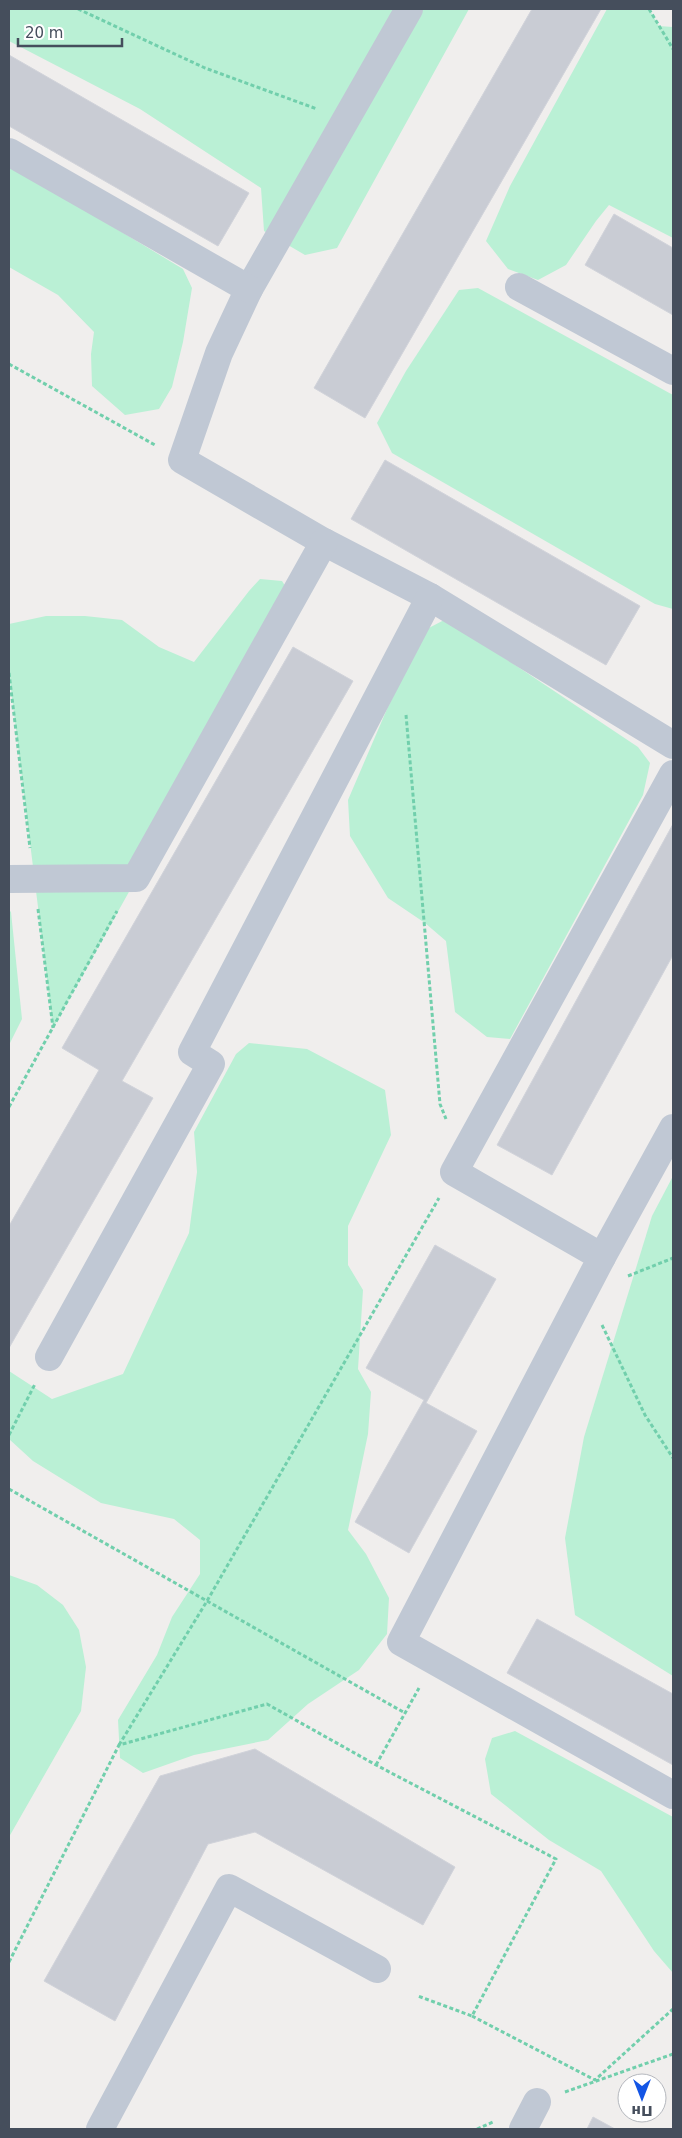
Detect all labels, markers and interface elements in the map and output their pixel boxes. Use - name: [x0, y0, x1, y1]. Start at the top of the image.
- scale bar: [18, 15, 121, 47]
- text: 20 m: [25, 24, 63, 42]
- north arrow: [617, 2073, 667, 2123]
- text: Пн: [631, 2103, 653, 2119]

